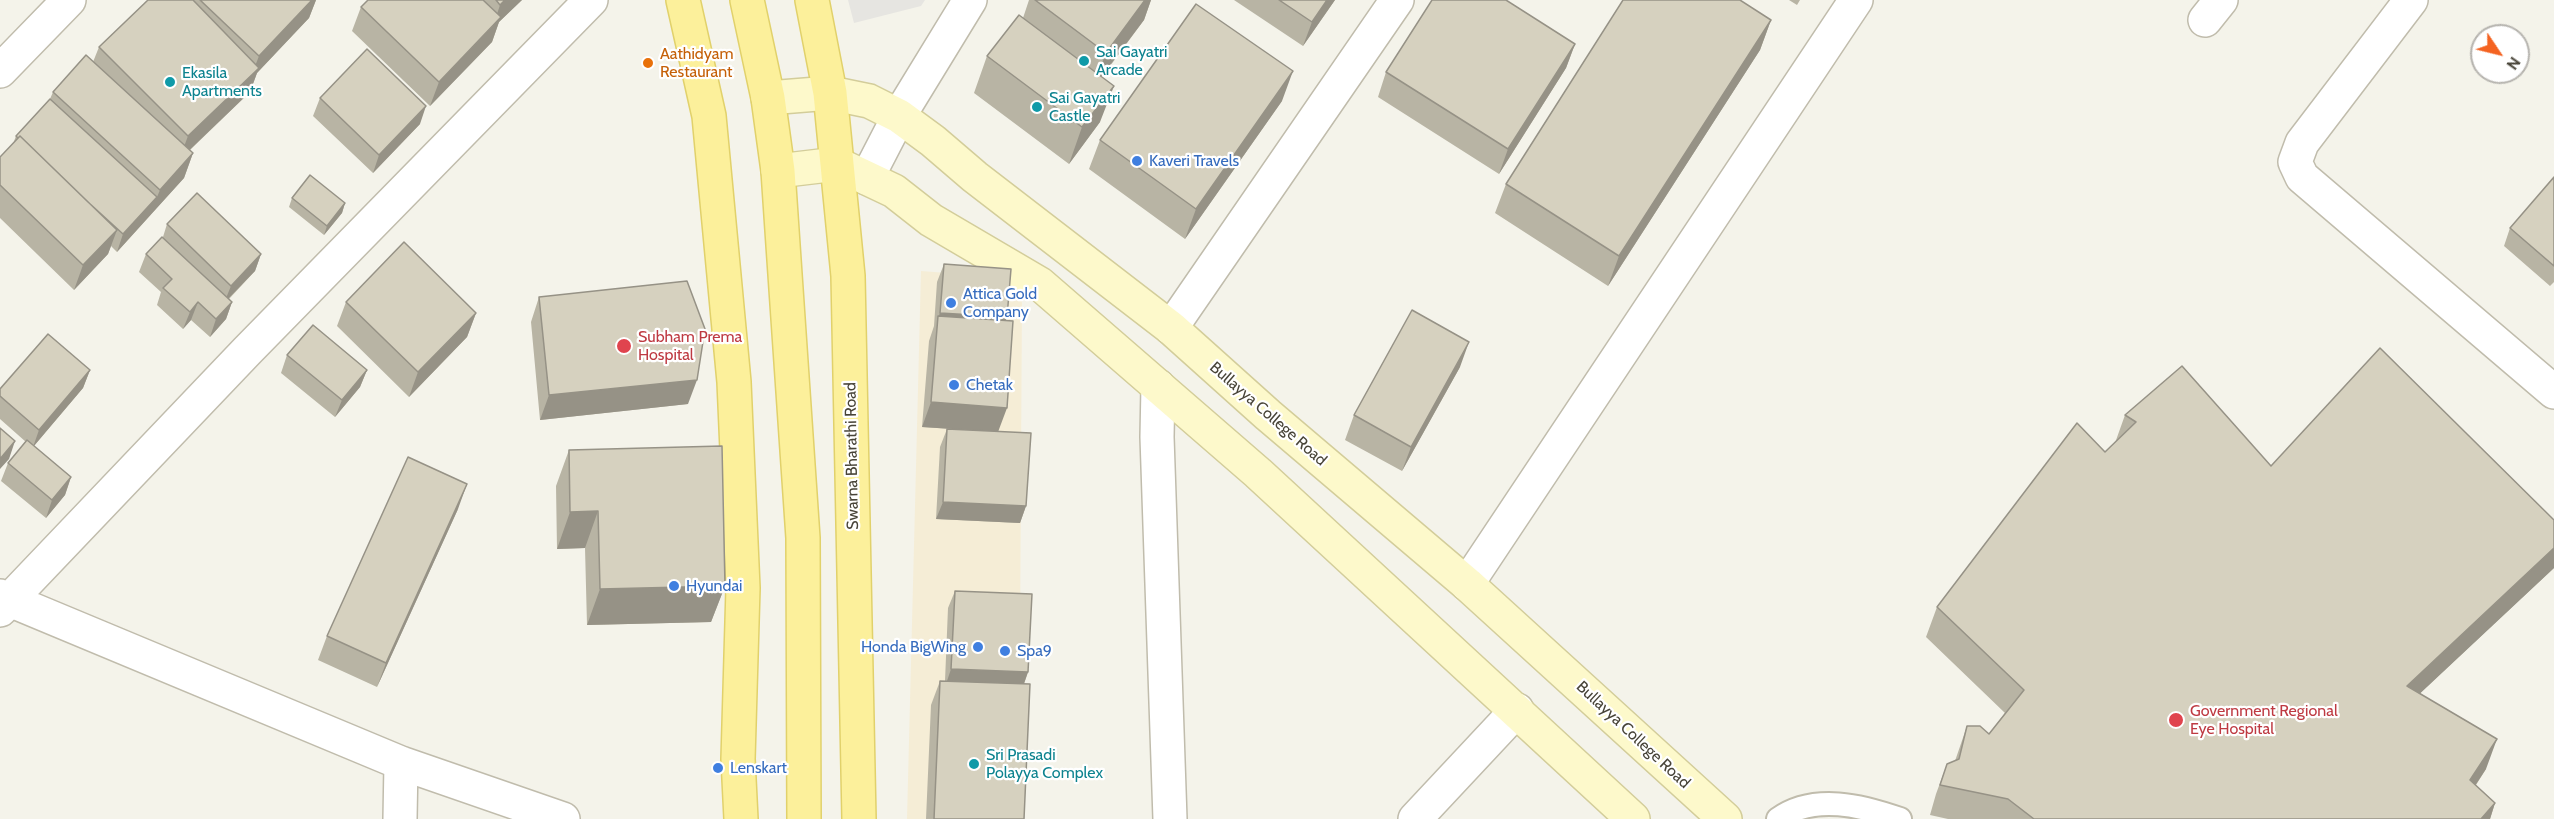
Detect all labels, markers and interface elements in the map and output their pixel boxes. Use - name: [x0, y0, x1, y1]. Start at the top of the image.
- north arrow: [2470, 24, 2530, 84]
- place label: Sai Gayatri Arcade: [1096, 42, 1167, 80]
- place label: Aathidyam Restaurant: [660, 44, 733, 82]
- text: N: [2502, 53, 2525, 74]
- marker: Sai Gayatri Arcade: [1077, 54, 1091, 68]
- marker: Aathidyam Restaurant: [641, 56, 655, 70]
- place label: Ekasila Apartments: [182, 63, 262, 101]
- marker: Ekasila Apartments: [163, 75, 177, 89]
- place label: Sai Gayatri Castle: [1049, 88, 1120, 126]
- marker: Sai Gayatri Castle: [1030, 100, 1044, 114]
- place label: Kaveri Travels: [1149, 151, 1239, 171]
- marker: Kaveri Travels: [1130, 154, 1144, 168]
- place label: Attica Gold Company: [963, 284, 1037, 322]
- marker: Attica Gold Company: [944, 296, 958, 310]
- place label: Subham Prema Hospital: [638, 327, 742, 365]
- marker: Subham Prema Hospital: [615, 337, 633, 355]
- street label: Bullayya College Road: [1206, 358, 1330, 470]
- place label: Chetak: [966, 375, 1013, 395]
- marker: Chetak: [947, 378, 961, 392]
- street label: Swarna Bharathi Road: [841, 382, 863, 530]
- place label: Hyundai: [686, 576, 743, 596]
- marker: Hyundai: [667, 579, 681, 593]
- place label: Honda BigWing: [861, 637, 966, 657]
- marker: Honda BigWing: [971, 640, 985, 654]
- place label: Spa9: [1017, 641, 1052, 661]
- marker: Spa9: [998, 644, 1012, 658]
- street label: Bullayya College Road: [1572, 677, 1694, 793]
- place label: Government Regional Eye Hospital: [2190, 701, 2338, 739]
- marker: Government Regional Eye Hospital: [2167, 711, 2185, 729]
- place label: Sri Prasadi Polayya Complex: [986, 745, 1103, 783]
- marker: Sri Prasadi Polayya Complex: [967, 757, 981, 771]
- place label: Lenskart: [730, 758, 787, 778]
- marker: Lenskart: [711, 761, 725, 775]

